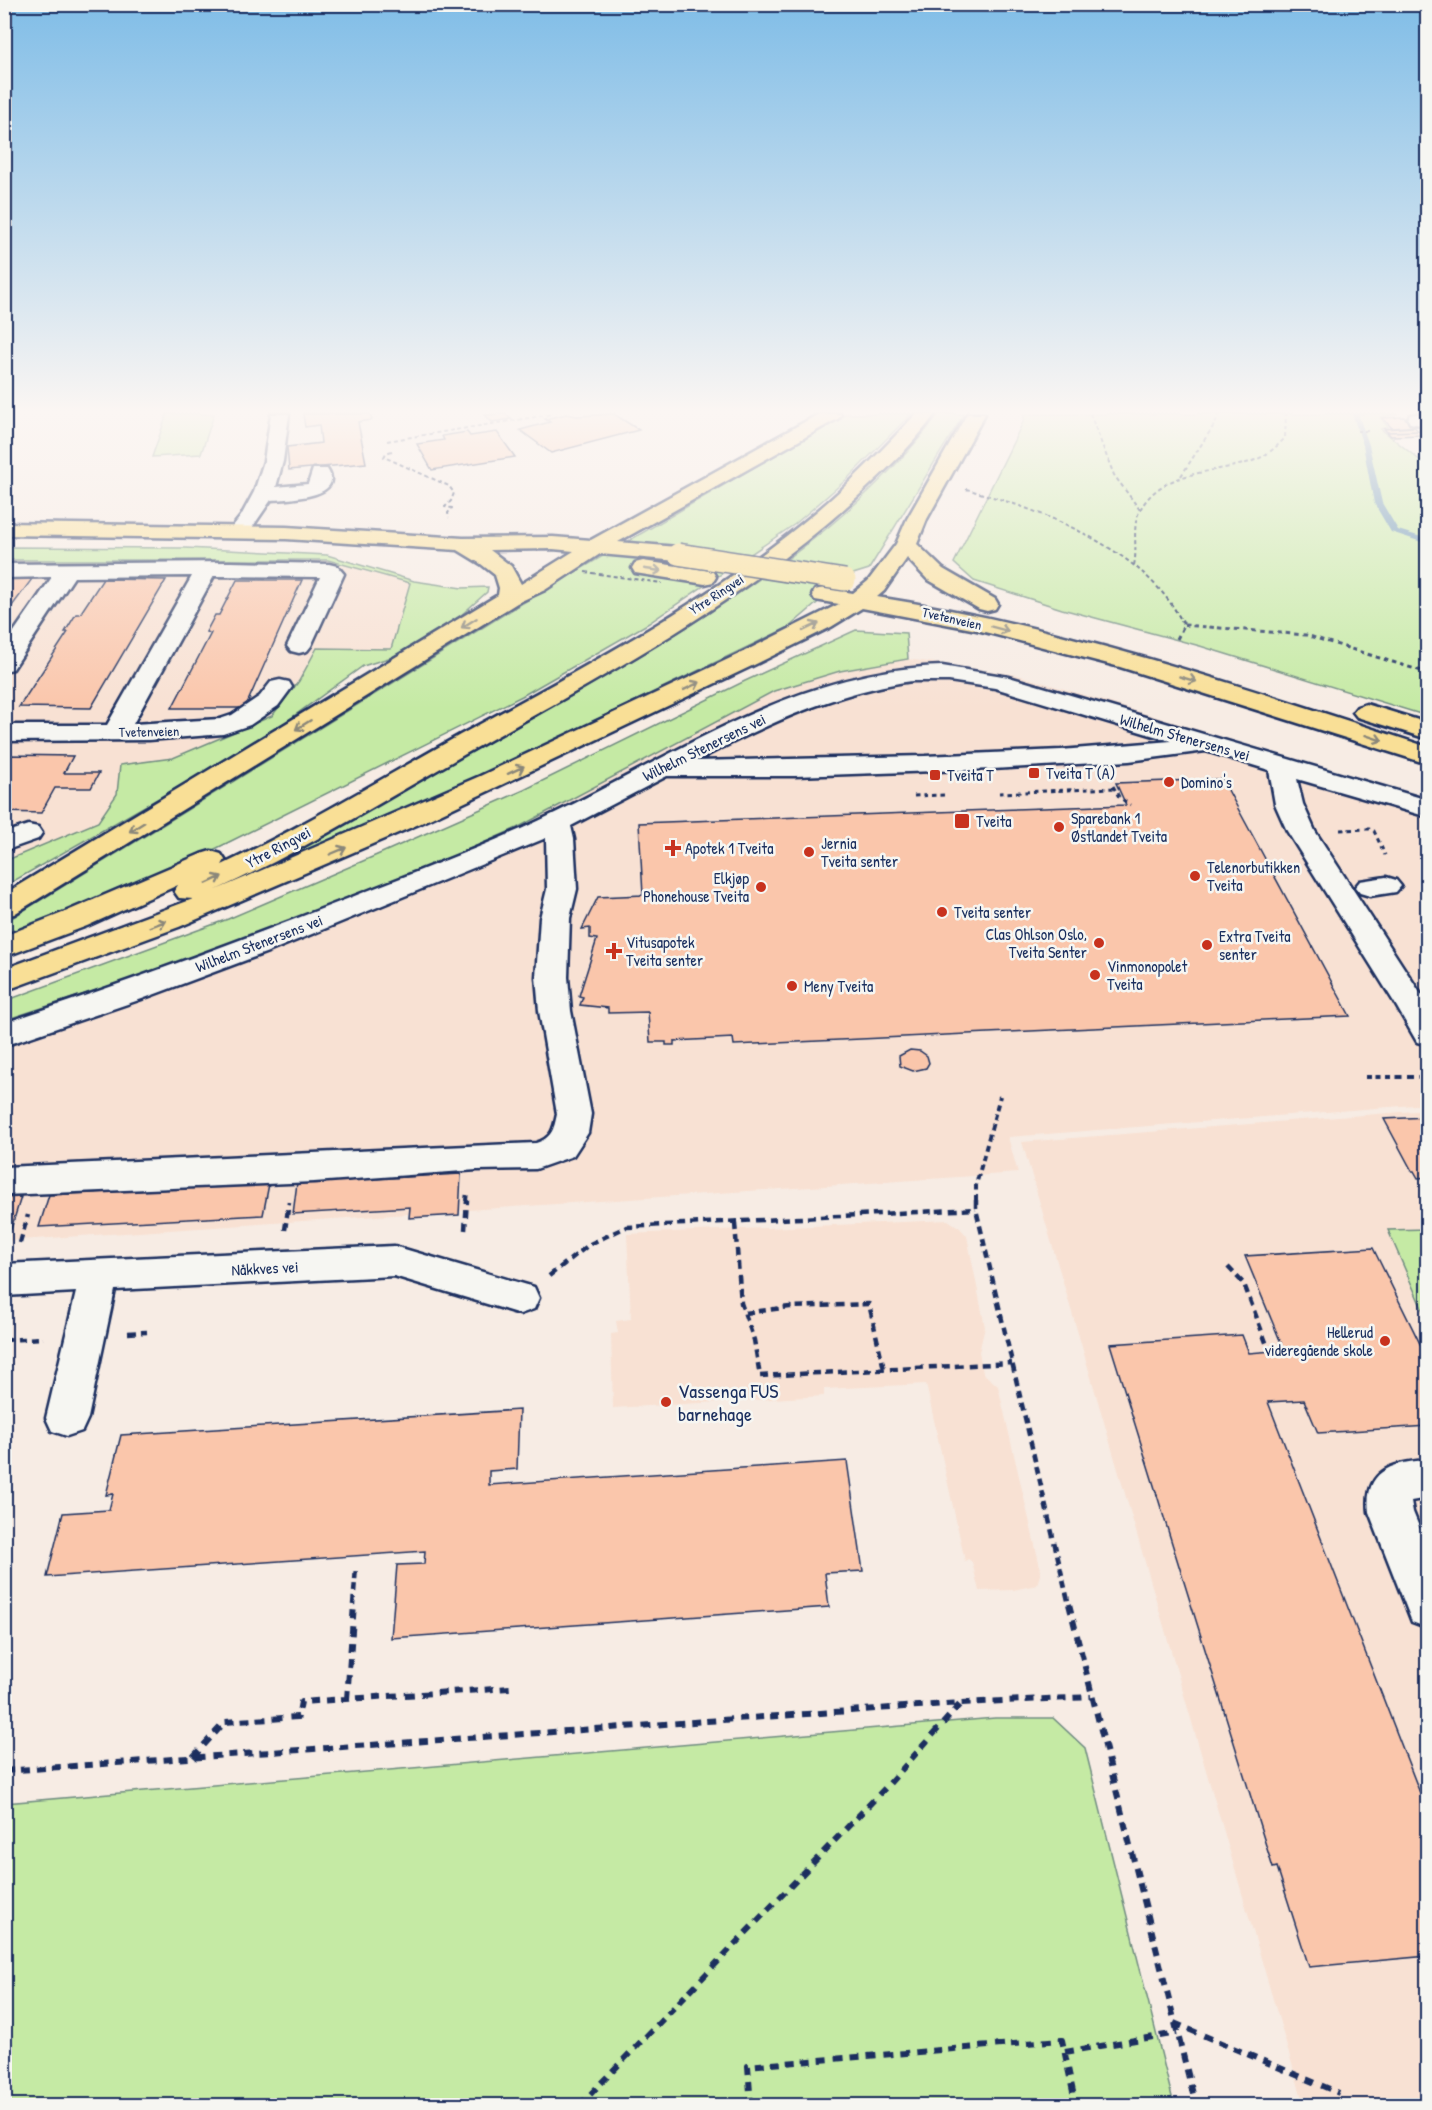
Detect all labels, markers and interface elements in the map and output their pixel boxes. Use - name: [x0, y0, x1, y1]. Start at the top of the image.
- one-way arrow: [642, 564, 662, 575]
- street label: Ytre Ringvei: [685, 569, 748, 620]
- street label: Tvetenveien: [920, 602, 984, 634]
- one-way arrow: [461, 617, 478, 629]
- one-way arrow: [802, 621, 820, 633]
- one-way arrow: [990, 623, 1009, 635]
- one-way arrow: [1178, 674, 1197, 685]
- one-way arrow: [682, 679, 700, 691]
- street label: Wilhelm Stenersens vei: [639, 708, 769, 786]
- street label: Wilhelm Stenersens vei: [1117, 708, 1253, 766]
- one-way arrow: [295, 719, 312, 731]
- street label: Tvetenveien: [119, 721, 179, 741]
- one-way arrow: [1364, 733, 1383, 744]
- place label: Tveita T (A): [1046, 762, 1115, 784]
- one-way arrow: [506, 764, 524, 776]
- place label: Tveita T: [947, 764, 994, 786]
- marker: Tveita T (A): [1027, 766, 1041, 780]
- marker: Tveita T: [928, 768, 942, 782]
- place label: Domino's: [1181, 771, 1232, 793]
- marker: Domino's: [1162, 775, 1176, 789]
- place label: Sparebank 1 Østlandet Tveita: [1071, 807, 1167, 847]
- place label: Tveita: [976, 810, 1012, 832]
- marker: Tveita: [953, 812, 971, 830]
- marker: Sparebank 1 Østlandet Tveita: [1052, 820, 1066, 834]
- one-way arrow: [129, 821, 146, 833]
- street label: Ytre Ringvei: [242, 821, 314, 873]
- place label: Jernia Tveita senter: [821, 832, 898, 872]
- place label: Apotek 1 Tveita: [685, 837, 773, 859]
- marker: Apotek 1 Tveita: [666, 841, 680, 855]
- one-way arrow: [329, 845, 347, 856]
- marker: Jernia Tveita senter: [802, 845, 816, 859]
- place label: Telenorbutikken Tveita: [1207, 856, 1300, 896]
- place label: Elkjøp Phonehouse Tveita: [643, 867, 749, 907]
- marker: Telenorbutikken Tveita: [1188, 869, 1202, 883]
- one-way arrow: [204, 873, 222, 885]
- marker: Elkjøp Phonehouse Tveita: [754, 880, 768, 894]
- place label: Tveita senter: [954, 901, 1031, 923]
- marker: Tveita senter: [935, 905, 949, 919]
- street label: Wilhelm Stenersens vei: [192, 909, 326, 977]
- one-way arrow: [148, 918, 166, 929]
- place label: Clas Ohlson Oslo, Tveita Senter: [985, 923, 1087, 963]
- place label: Extra Tveita senter: [1219, 925, 1290, 965]
- place label: Vitusapotek Tveita senter: [626, 931, 703, 971]
- marker: Clas Ohlson Oslo, Tveita Senter: [1092, 936, 1106, 950]
- marker: Extra Tveita senter: [1200, 938, 1214, 952]
- marker: Vitusapotek Tveita senter: [607, 944, 621, 958]
- place label: Vinmonopolet Tveita: [1107, 955, 1188, 995]
- marker: Vinmonopolet Tveita: [1088, 968, 1102, 982]
- place label: Meny Tveita: [804, 975, 873, 997]
- marker: Meny Tveita: [785, 979, 799, 993]
- street label: Nåkkves vei: [231, 1255, 299, 1281]
- place label: Hellerud videregående skole: [1265, 1321, 1374, 1361]
- marker: Hellerud videregående skole: [1378, 1334, 1392, 1348]
- place label: Vassenga FUS barnehage: [678, 1377, 779, 1427]
- marker: Vassenga FUS barnehage: [659, 1395, 673, 1409]

